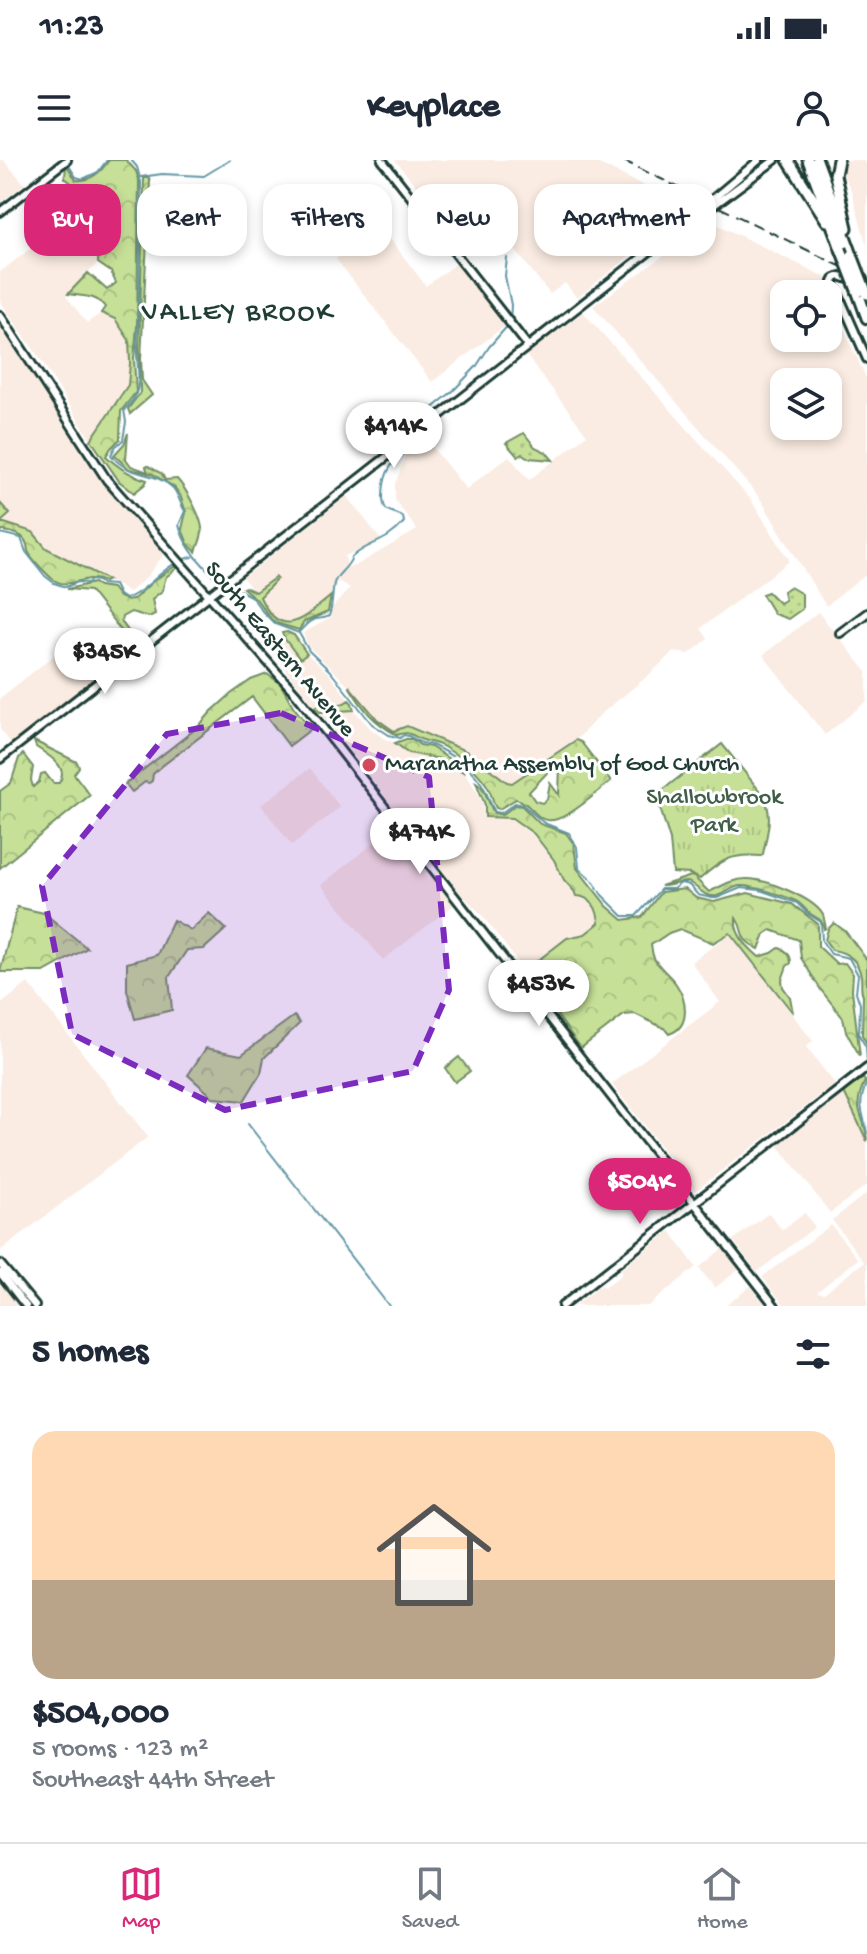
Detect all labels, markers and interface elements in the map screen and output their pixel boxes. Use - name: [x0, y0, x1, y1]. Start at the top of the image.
- text: 11:23: [40, 11, 104, 46]
- icon: menu: [32, 86, 76, 130]
- icon: person: [791, 86, 835, 130]
- text: Keyplace: [367, 87, 500, 130]
- chip: Buy: [24, 184, 121, 256]
- chip: Rent: [137, 184, 247, 256]
- chip: Filters: [263, 184, 392, 256]
- chip: New: [408, 184, 518, 256]
- chip: Apartment: [534, 184, 716, 256]
- map controls: [770, 280, 842, 440]
- button: locate: [770, 280, 842, 352]
- district label: VALLEY BROOK: [141, 297, 334, 330]
- button: layers: [770, 368, 842, 440]
- pin: $414K: [338, 402, 450, 470]
- text: $414K: [363, 412, 425, 443]
- street label: South Eastern Avenue: [197, 556, 361, 744]
- pin: $345K: [49, 628, 161, 696]
- text: $345K: [72, 638, 138, 669]
- place label: Maranatha Assembly of God Church: [385, 751, 740, 780]
- marker: Maranatha Assembly of God Church: [360, 756, 378, 774]
- park label: Shallowbrook Park: [646, 784, 784, 841]
- pin: $474K: [364, 808, 476, 876]
- text: $474K: [388, 818, 452, 849]
- pin: $453K: [483, 960, 595, 1028]
- text: $453K: [506, 970, 572, 1001]
- pin: $504K: [584, 1158, 696, 1226]
- text: $504K: [607, 1168, 673, 1199]
- icon: filters: [791, 1332, 835, 1376]
- text: 5 homes: [32, 1334, 148, 1374]
- icon: home: [362, 1483, 506, 1627]
- text: $504,000: [32, 1695, 169, 1735]
- text: 5 rooms · 123 m²: [32, 1735, 208, 1766]
- text: Southeast 44th Street: [32, 1766, 273, 1797]
- tab: Map: [119, 1862, 163, 1936]
- tab: Saved: [402, 1862, 458, 1936]
- tab: Home: [697, 1862, 748, 1936]

